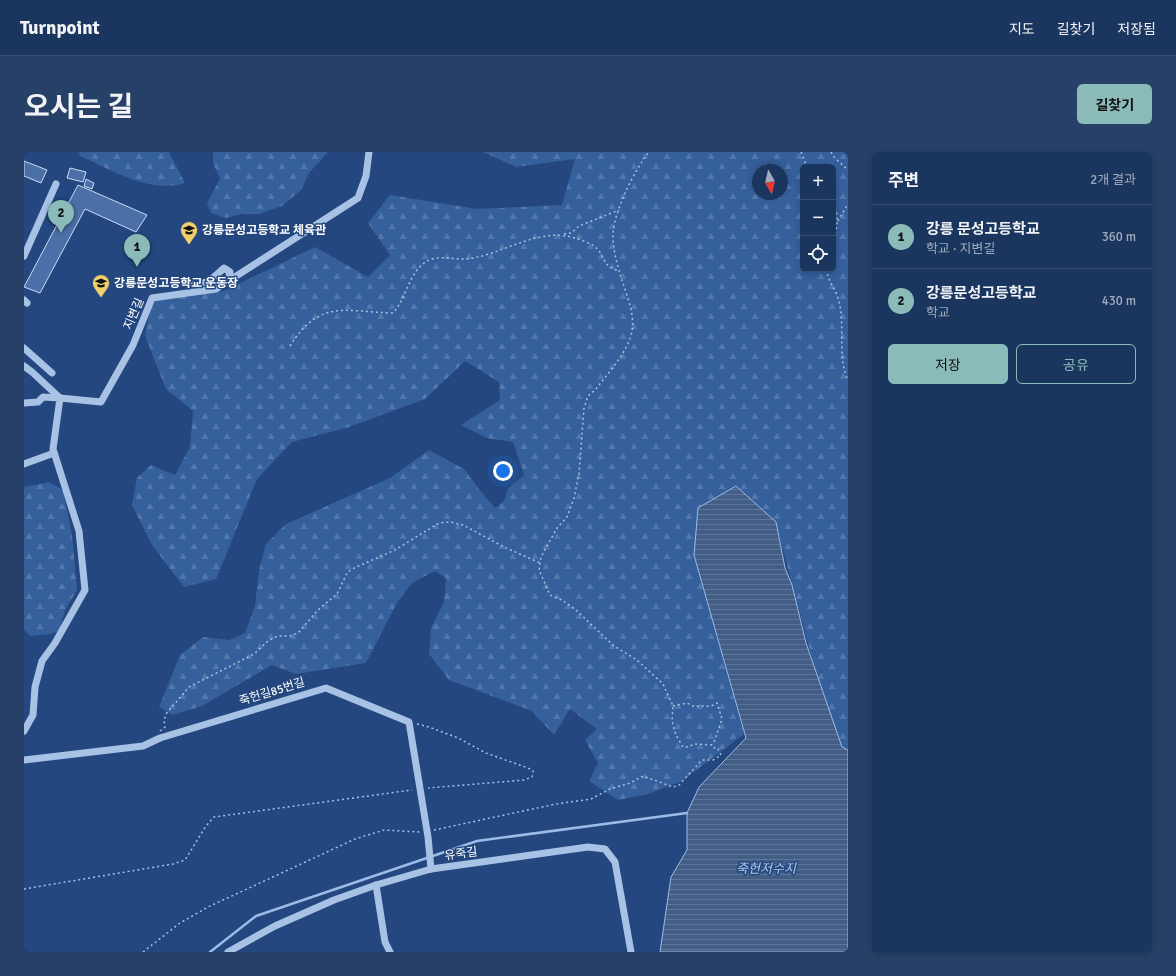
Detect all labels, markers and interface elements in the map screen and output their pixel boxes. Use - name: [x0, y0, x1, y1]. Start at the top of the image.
- text: Turnpoint: [20, 16, 100, 40]
- text: 지도: [1009, 21, 1035, 38]
- text: 길찾기: [1057, 21, 1095, 38]
- text: 저장됨: [1117, 21, 1156, 38]
- button: 길찾기: [1077, 84, 1152, 124]
- text: 오시는 길: [24, 90, 133, 124]
- north arrow: [752, 164, 788, 200]
- map controls: [800, 164, 836, 272]
- button: +: [800, 164, 836, 200]
- text: 주변: [888, 170, 919, 191]
- text: 2개 결과: [1090, 172, 1136, 188]
- pin: 2: [48, 200, 74, 233]
- button: −: [800, 200, 836, 236]
- school or university icon: 강릉문성고등학교 체육관: [179, 220, 199, 245]
- text: 강릉 문성고등학교: [926, 220, 1040, 238]
- place label: 강릉문성고등학교 체육관: [202, 223, 326, 238]
- text: 1: [897, 229, 905, 245]
- text: 360 m: [1102, 229, 1136, 245]
- pin: 1: [124, 234, 150, 267]
- button: locate: [800, 236, 836, 272]
- text: 학교 · 지변길: [926, 241, 995, 257]
- school or university icon: 강릉문성고등학교 운동장: [91, 273, 111, 298]
- place label: 강릉문성고등학교 운동장: [114, 276, 238, 291]
- text: 강릉문성고등학교: [926, 284, 1036, 302]
- text: 2: [897, 293, 905, 309]
- text: 430 m: [1102, 293, 1136, 309]
- street label: 지변길: [121, 296, 147, 332]
- text: 학교: [926, 305, 950, 321]
- button: 저장: [888, 344, 1008, 384]
- button: 공유: [1016, 344, 1136, 384]
- your location: [493, 461, 513, 481]
- street label: 죽헌길85번길: [237, 675, 307, 709]
- street label: 유죽길: [444, 844, 478, 864]
- water label: 죽헌저수지: [736, 861, 797, 877]

